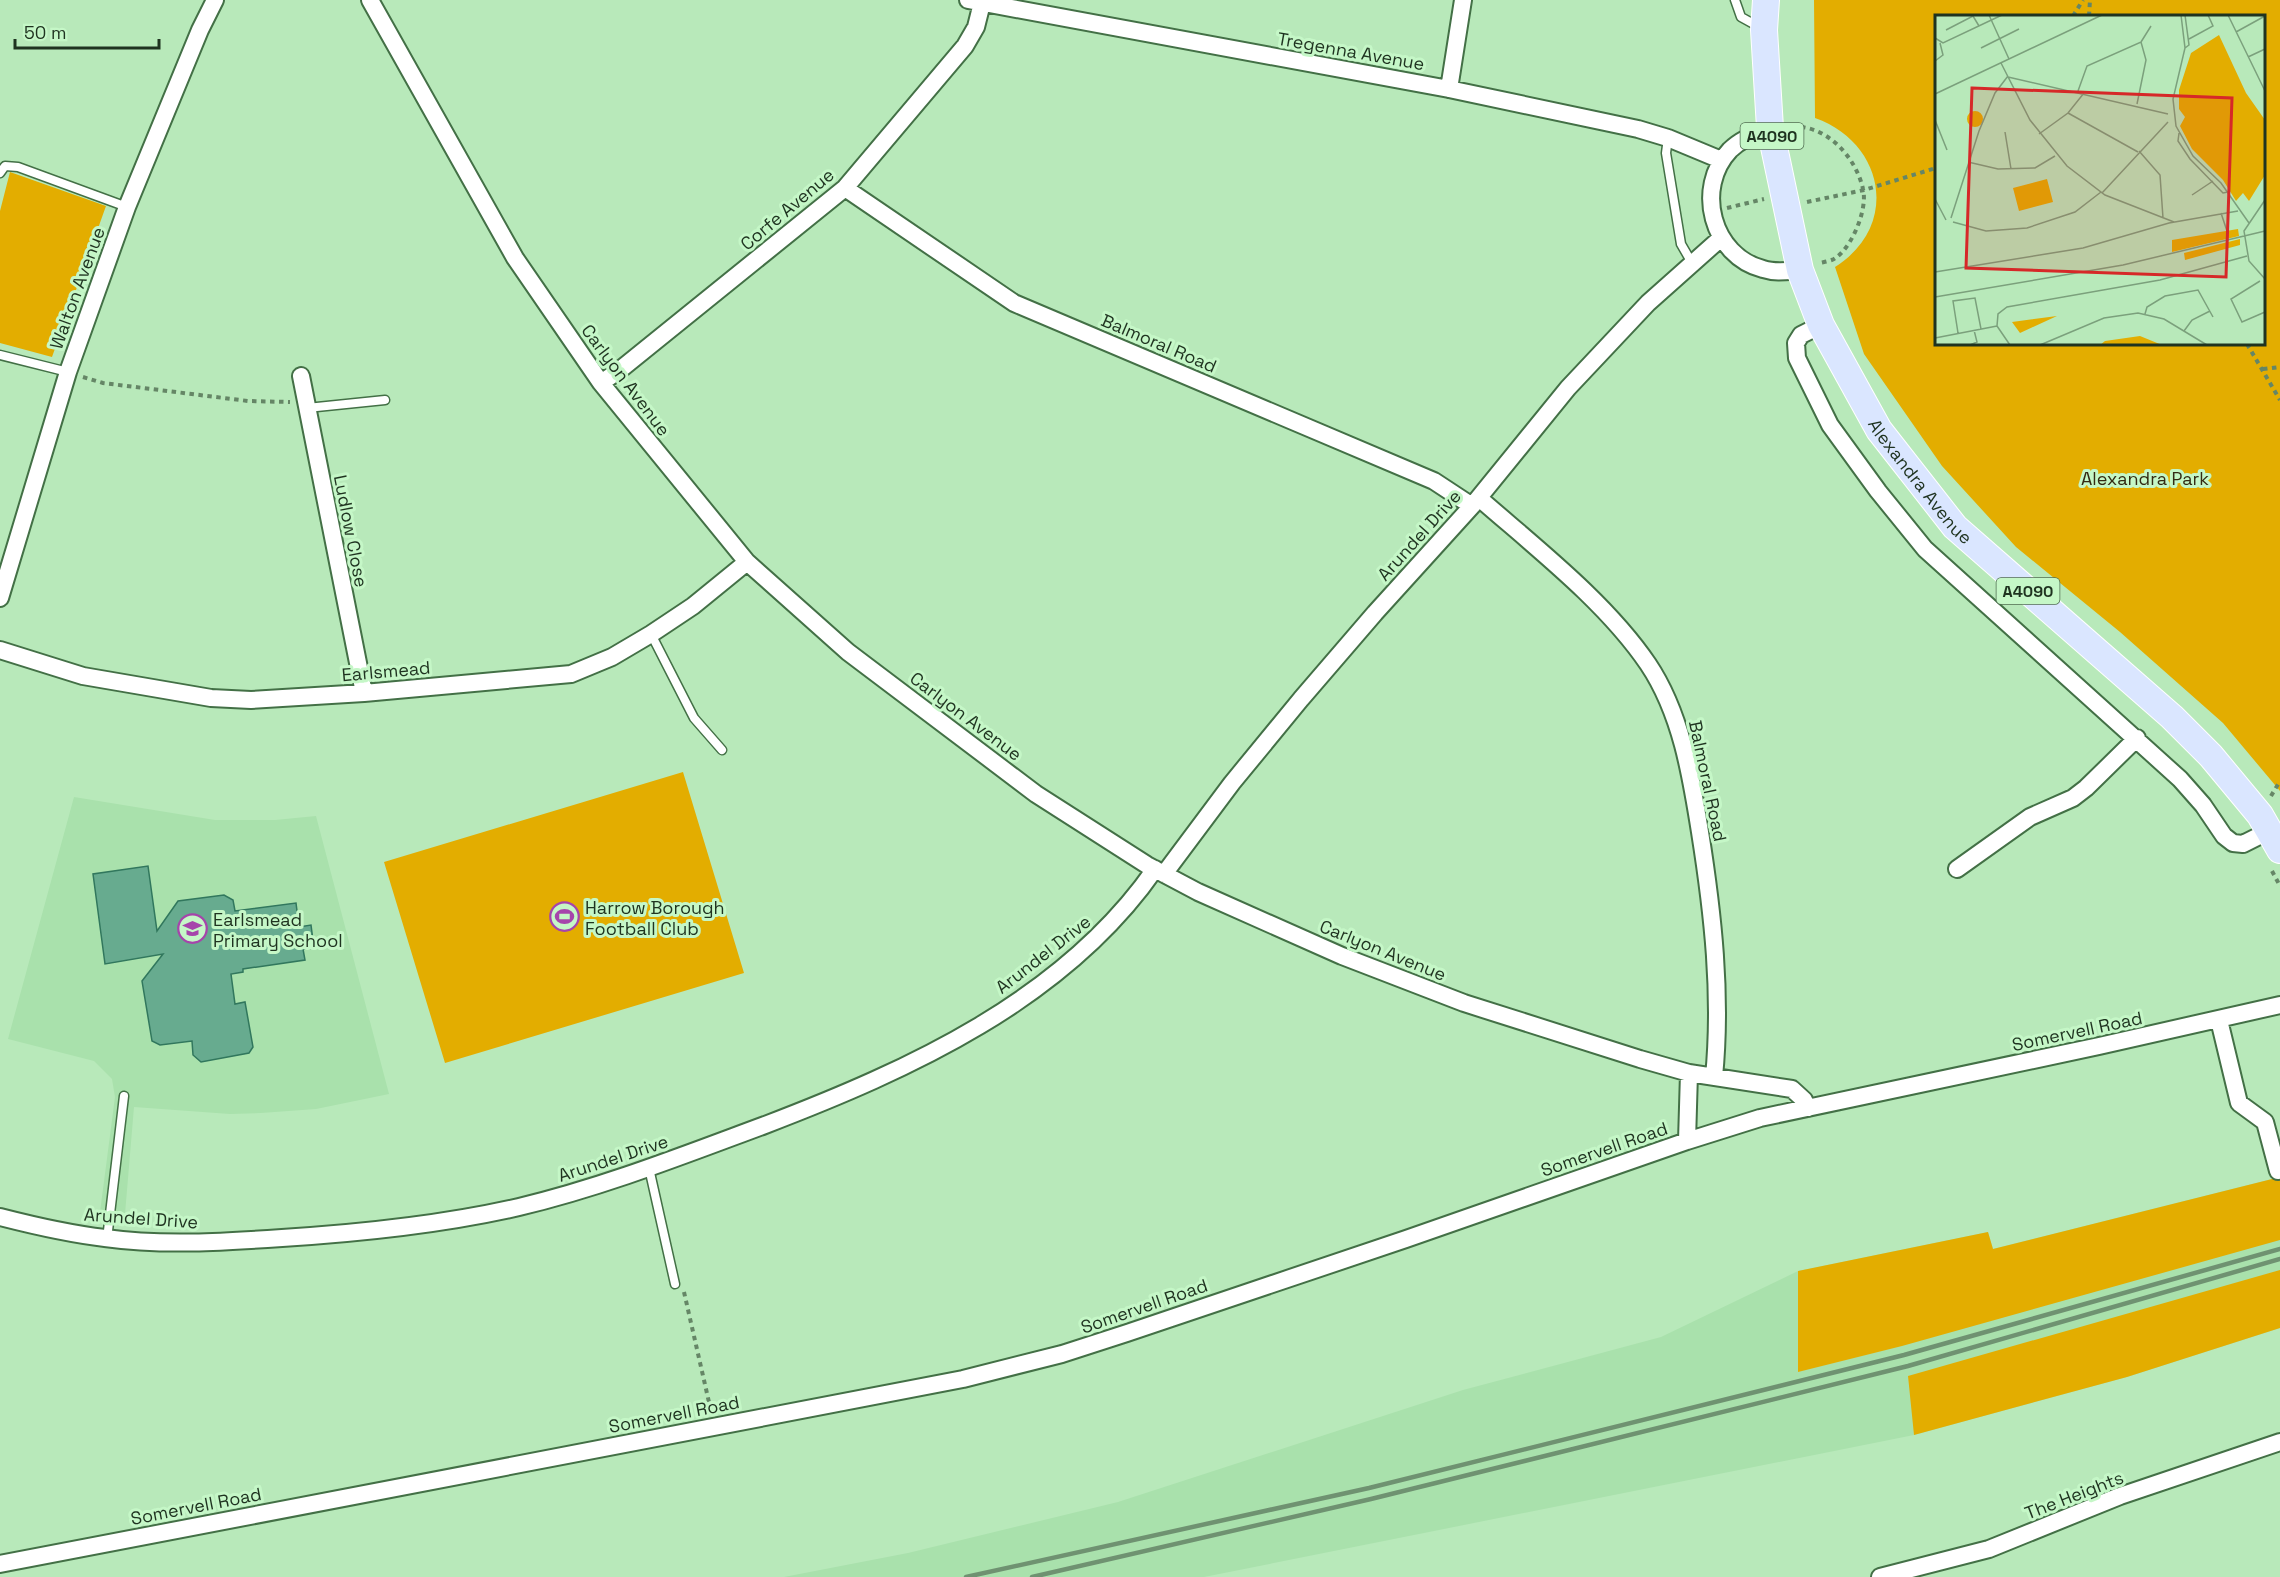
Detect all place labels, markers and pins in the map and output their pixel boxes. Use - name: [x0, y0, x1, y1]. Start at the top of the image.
- place label: Harrow Borough Football Club: [585, 896, 725, 940]
- sports icon: Harrow Borough Football Club: [548, 901, 580, 933]
- place label: Earlsmead Primary School: [213, 908, 343, 952]
- school or university icon: Earlsmead Primary School: [176, 913, 208, 945]

